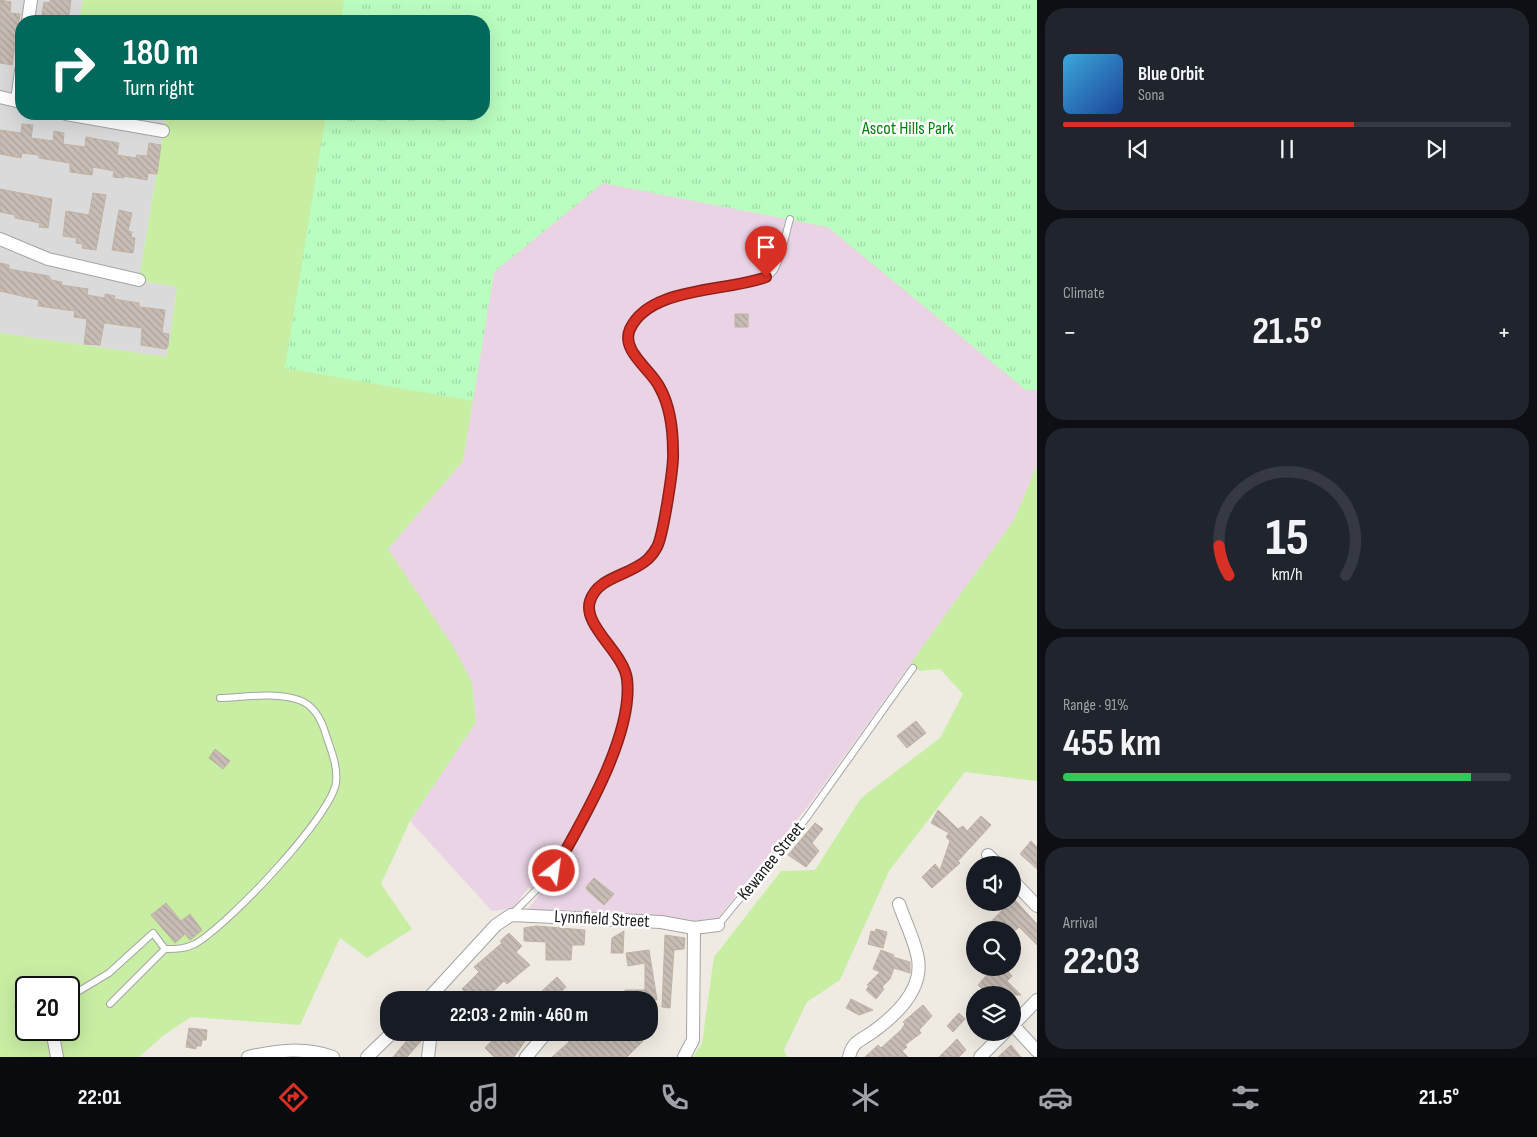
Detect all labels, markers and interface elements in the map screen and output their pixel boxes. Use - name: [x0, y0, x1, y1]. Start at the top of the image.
- text: 180 m: [123, 32, 199, 75]
- icon: right: [40, 35, 105, 100]
- text: Blue Orbit: [1138, 63, 1204, 86]
- text: Turn right: [123, 75, 194, 102]
- text: Sona: [1138, 86, 1165, 105]
- park label: Ascot Hills Park: [861, 118, 954, 139]
- icon: previous: [1124, 135, 1152, 163]
- icon: pause: [1273, 135, 1301, 163]
- icon: next: [1422, 135, 1450, 163]
- pin: [745, 226, 787, 277]
- icon: arrive: [752, 233, 780, 261]
- text: Climate: [1063, 284, 1105, 303]
- text: 21.5°: [1252, 309, 1322, 354]
- text: −: [1063, 316, 1077, 349]
- text: +: [1497, 316, 1511, 349]
- text: 15: [1265, 507, 1309, 570]
- text: km/h: [1272, 564, 1302, 585]
- text: Range · 91%: [1063, 696, 1129, 715]
- text: 455 km: [1063, 721, 1161, 766]
- street label: Kewanee Street: [733, 817, 809, 904]
- position arrow: [527, 844, 579, 896]
- map controls: [966, 856, 1021, 1041]
- button: sound: [966, 856, 1021, 911]
- street label: Lynnfield Street: [554, 906, 651, 932]
- text: Arrival: [1063, 914, 1097, 933]
- button: search: [966, 921, 1021, 976]
- text: 22:03: [1063, 939, 1140, 984]
- speed limit sign: 20: [15, 976, 80, 1041]
- button: layers: [966, 986, 1021, 1041]
- text: 22:03 · 2 min · 460 m: [450, 1004, 588, 1027]
- icon: directions: [276, 1080, 311, 1115]
- icon: music: [467, 1080, 502, 1115]
- icon: phone: [657, 1080, 692, 1115]
- icon: climate: [848, 1080, 883, 1115]
- icon: car: [1038, 1080, 1073, 1115]
- icon: filters: [1228, 1080, 1263, 1115]
- text: 22:01: [78, 1084, 121, 1111]
- text: 21.5°: [1419, 1084, 1459, 1111]

